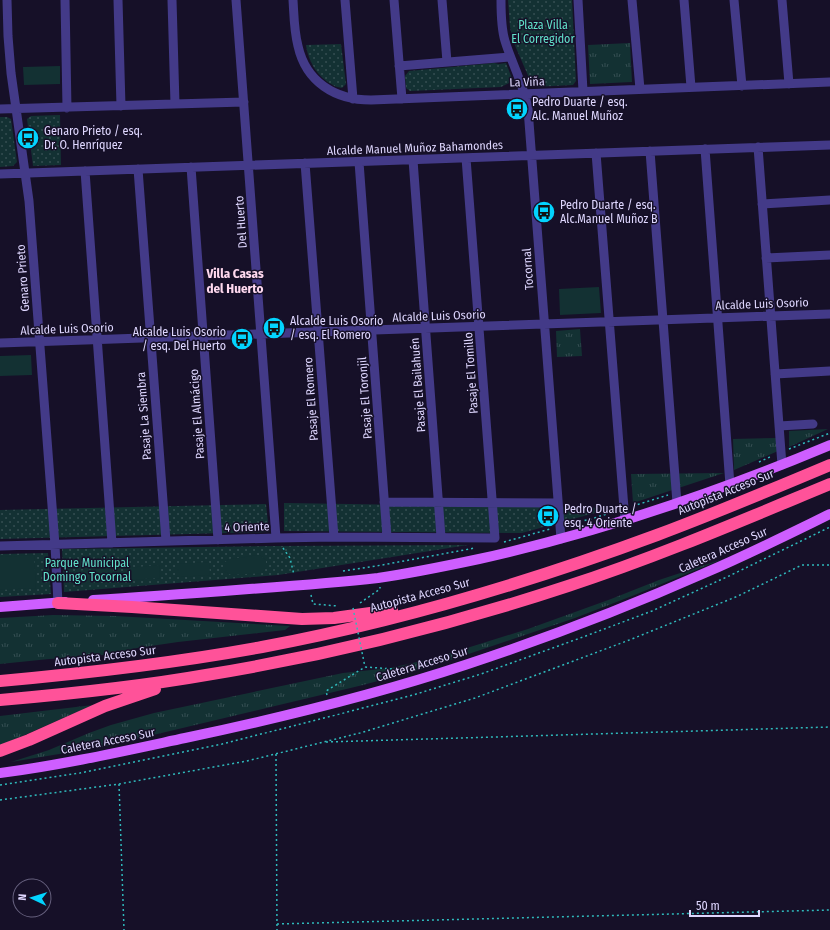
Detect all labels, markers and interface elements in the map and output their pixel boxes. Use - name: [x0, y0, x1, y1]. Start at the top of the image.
- park label: Plaza Villa El Corregidor: [511, 18, 575, 46]
- street label: La Viña: [509, 74, 545, 90]
- place label: Pedro Duarte / esq. Alc. Manuel Muñoz: [532, 95, 628, 123]
- bus stop icon: Pedro Duarte / esq. Alc. Manuel Muñoz: [504, 96, 530, 122]
- place label: Genaro Prieto / esq. Dr. O. Henríquez: [44, 124, 143, 152]
- bus stop icon: Genaro Prieto / esq. Dr. O. Henríquez: [15, 125, 41, 151]
- street label: Alcalde Manuel Muñoz Bahamondes: [327, 138, 503, 158]
- street label: Del Huerto: [232, 195, 250, 249]
- place label: Pedro Duarte / esq. Alc.Manuel Muñoz B: [560, 198, 658, 226]
- bus stop icon: Pedro Duarte / esq. Alc.Manuel Muñoz B: [531, 199, 557, 225]
- street label: Genaro Prieto: [14, 244, 32, 312]
- street label: Tocornal: [520, 248, 536, 290]
- district label: Villa Casas del Huerto: [205, 266, 264, 296]
- street label: Alcalde Luis Osorio: [715, 295, 809, 313]
- street label: Alcalde Luis Osorio: [392, 307, 486, 325]
- place label: Alcalde Luis Osorio / esq. El Romero: [290, 314, 383, 342]
- bus stop icon: Alcalde Luis Osorio / esq. El Romero: [261, 315, 287, 341]
- street label: Alcalde Luis Osorio: [20, 320, 114, 338]
- place label: Alcalde Luis Osorio / esq. Del Huerto: [133, 325, 226, 353]
- bus stop icon: Alcalde Luis Osorio / esq. Del Huerto: [229, 326, 255, 352]
- street label: Pasaje El Tomillo: [461, 332, 481, 414]
- street label: Pasaje El Bailahuén: [408, 337, 428, 433]
- street label: Pasaje El Toronjil: [355, 356, 375, 440]
- street label: Pasaje El Romero: [301, 357, 321, 441]
- street label: Pasaje El Almácigo: [187, 369, 207, 459]
- street label: Pasaje La Siembra: [134, 371, 154, 460]
- street label: Autopista Acceso Sur: [676, 466, 777, 518]
- place label: Pedro Duarte / esq. 4 Oriente: [564, 502, 637, 530]
- bus stop icon: Pedro Duarte / esq. 4 Oriente: [535, 503, 561, 529]
- street label: 4 Oriente: [224, 519, 270, 535]
- street label: Caletera Acceso Sur: [676, 524, 770, 576]
- park label: Parque Municipal Domingo Tocornal: [43, 556, 131, 584]
- street label: Autopista Acceso Sur: [369, 575, 472, 615]
- street label: Autopista Acceso Sur: [53, 643, 157, 669]
- street label: Caletera Acceso Sur: [374, 643, 471, 685]
- street label: Caletera Acceso Sur: [60, 725, 157, 757]
- north arrow: [12, 878, 52, 918]
- scale bar: [690, 892, 759, 918]
- text: N: [16, 894, 29, 901]
- text: 50 m: [696, 899, 720, 913]

